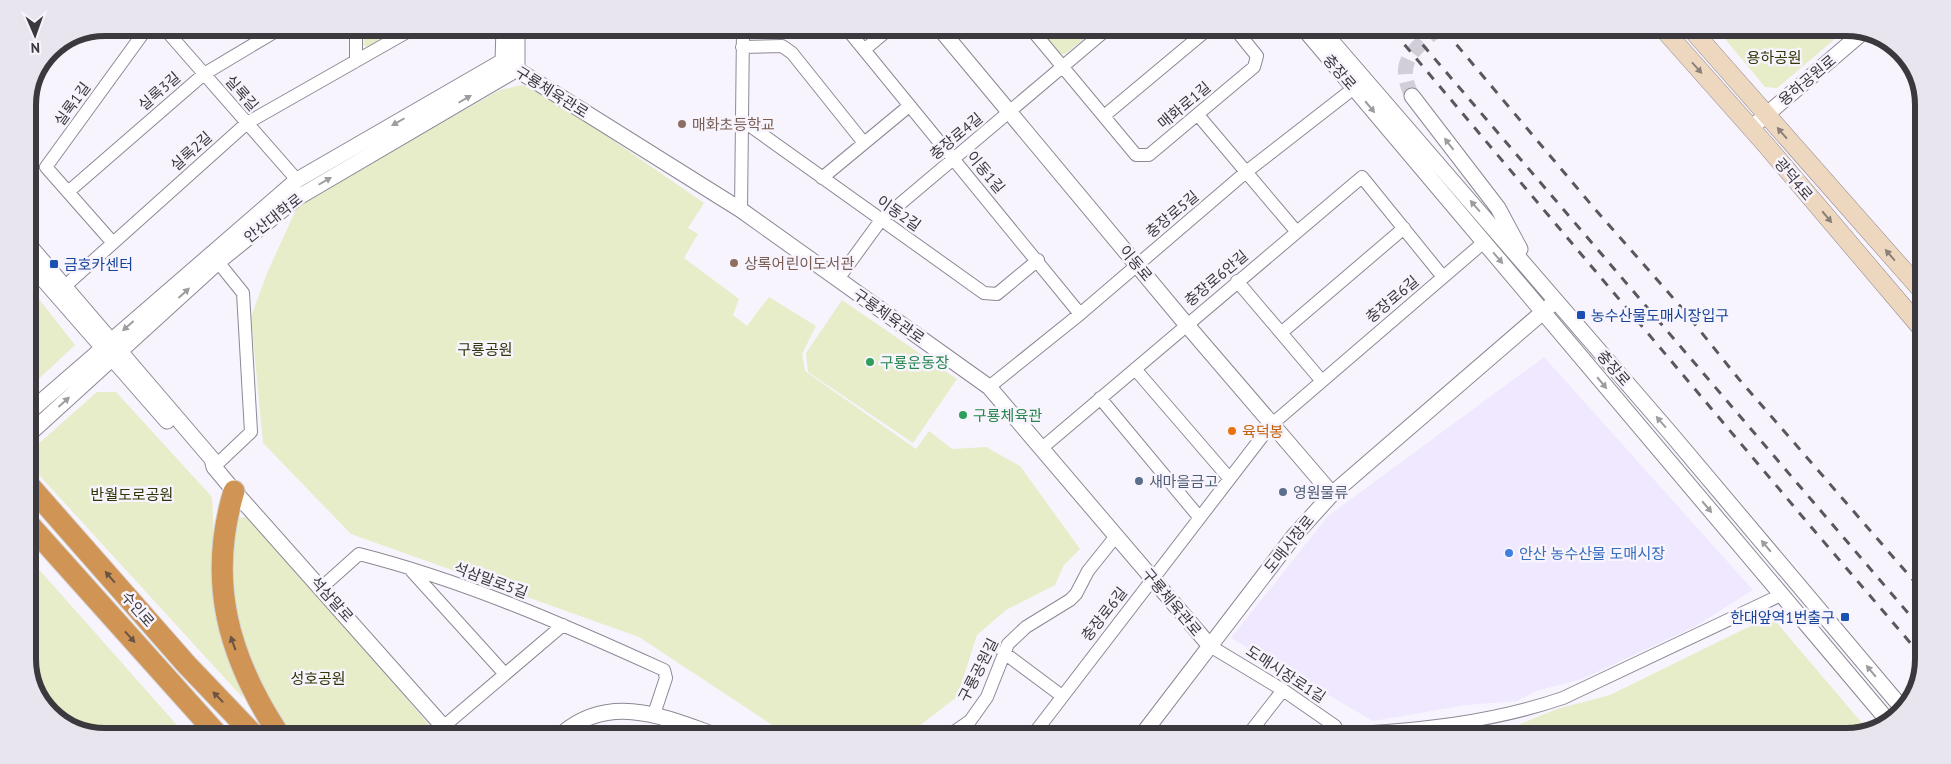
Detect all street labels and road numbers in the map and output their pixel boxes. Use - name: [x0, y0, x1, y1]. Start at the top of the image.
- street label: 충장로: [1319, 50, 1361, 94]
- street label: 용하공원로: [1774, 51, 1840, 109]
- street label: 구룡체육관로: [512, 62, 592, 122]
- street label: 실록3길: [134, 68, 184, 114]
- street label: 실록길: [221, 71, 263, 115]
- street label: 매화로1길: [1154, 77, 1214, 133]
- street label: 실록1길: [50, 78, 94, 130]
- street label: 충장로4길: [926, 108, 986, 164]
- street label: 실록2길: [166, 127, 216, 175]
- street label: 이동1길: [963, 147, 1009, 197]
- street label: 광덕4로: [1771, 154, 1817, 204]
- street label: 충장로5길: [1142, 186, 1202, 242]
- street label: 안산대학로: [240, 189, 306, 247]
- street label: 이동2길: [873, 191, 925, 235]
- street label: 이동로: [1115, 241, 1157, 285]
- street label: 충장로6안길: [1180, 246, 1252, 310]
- street label: 충장로6길: [1362, 271, 1422, 327]
- street label: 구룡체육관로: [850, 284, 928, 348]
- street label: 충장로: [1593, 346, 1635, 390]
- street label: 도매시장로: [1260, 511, 1318, 577]
- street label: 석삼말로5길: [451, 558, 531, 602]
- street label: 구룡체육관로: [1138, 564, 1206, 640]
- street label: 석삼말로: [306, 572, 358, 626]
- street label: 충장로6길: [1077, 583, 1131, 645]
- street label: 수인로: [117, 587, 159, 631]
- street label: 구룡공원길: [954, 635, 1002, 705]
- street label: 도매시장로1길: [1243, 641, 1329, 707]

